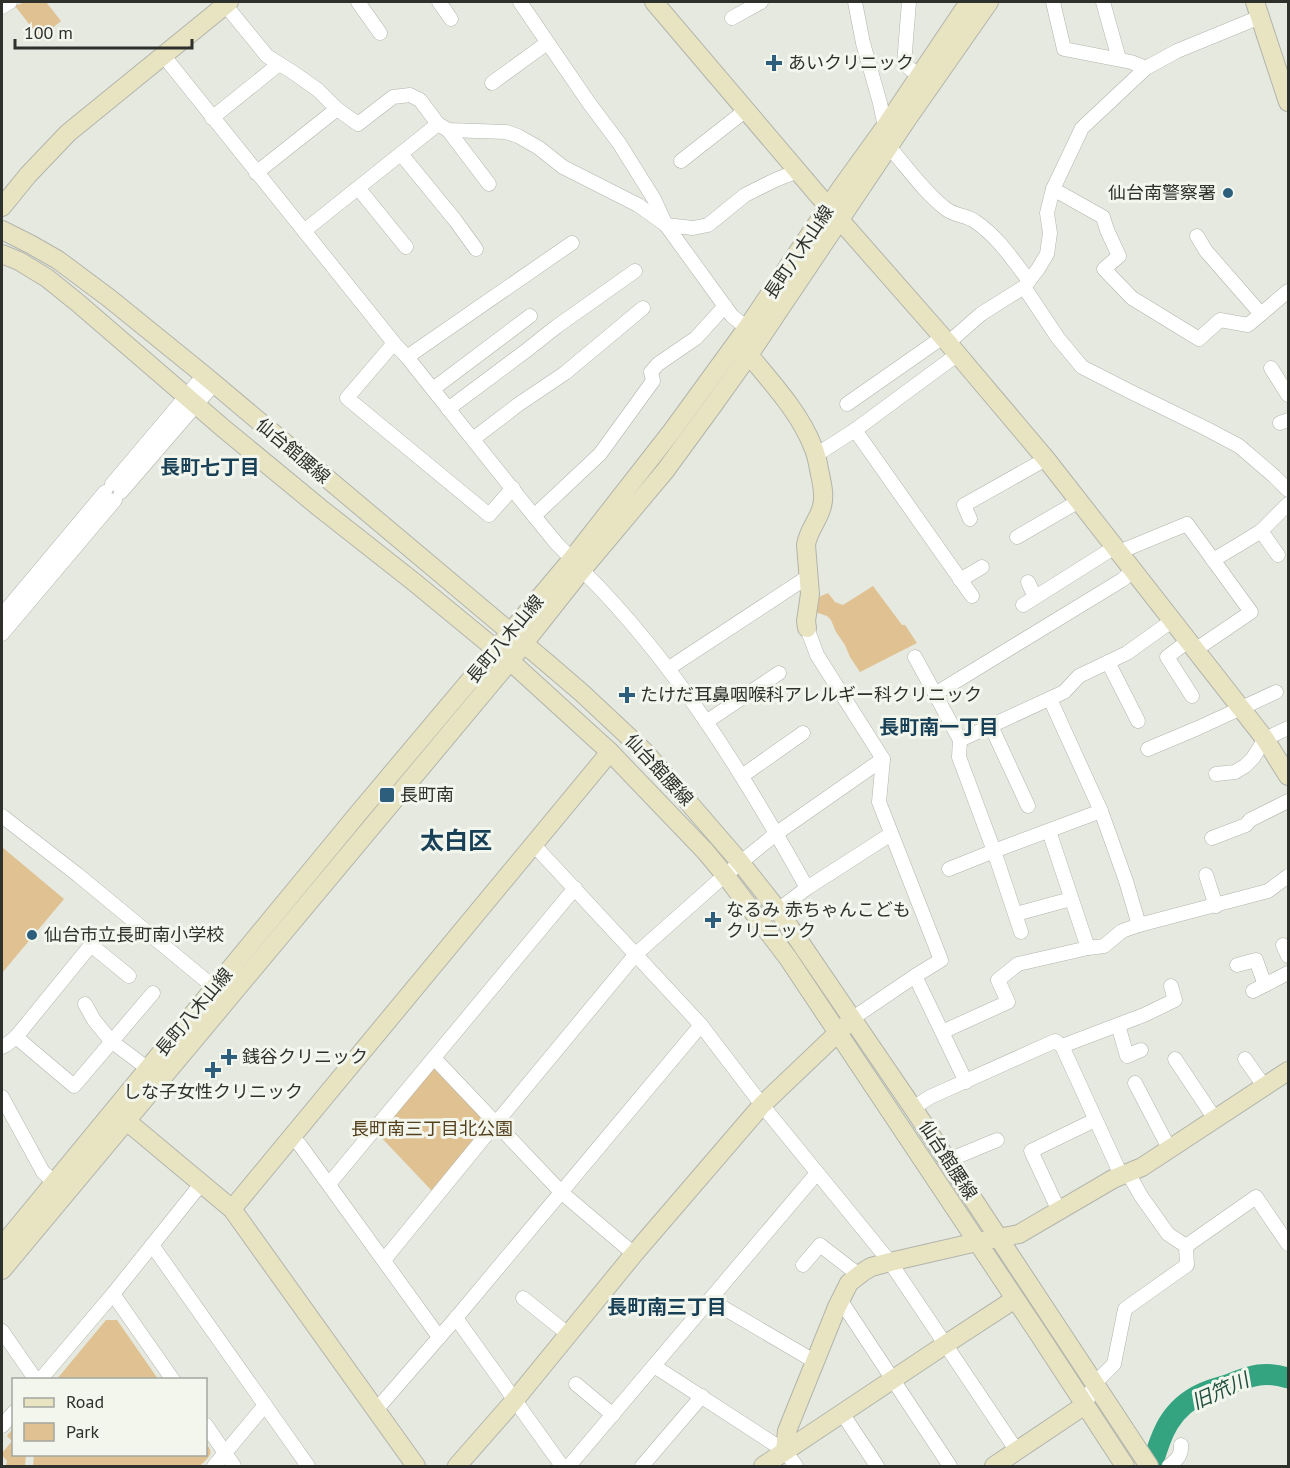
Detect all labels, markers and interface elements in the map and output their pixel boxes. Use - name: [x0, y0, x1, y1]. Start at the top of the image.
- scale bar: [15, 12, 192, 50]
- text: 100 m: [24, 21, 73, 44]
- place label: あいクリニック: [788, 51, 914, 74]
- marker: あいクリニック: [765, 54, 783, 72]
- place label: 仙台南警察署: [1108, 181, 1216, 204]
- marker: 仙台南警察署: [1221, 186, 1235, 200]
- street label: 長町八木山線: [759, 201, 838, 303]
- street label: 仙台館腰線: [251, 413, 335, 488]
- district label: 長町七丁目: [160, 454, 260, 480]
- street label: 長町八木山線: [461, 590, 548, 687]
- place label: たけだ耳鼻咽喉科アレルギー科クリニック: [640, 683, 982, 706]
- marker: たけだ耳鼻咽喉科アレルギー科クリニック: [618, 686, 636, 704]
- district label: 長町南一丁目: [879, 714, 999, 740]
- street label: 仙台館腰線: [620, 729, 698, 810]
- place label: 長町南: [400, 783, 454, 806]
- marker: 長町南: [378, 786, 396, 804]
- district label: 太白区: [420, 825, 492, 856]
- place label: なるみ 赤ちゃんこども クリニック: [726, 898, 911, 942]
- marker: なるみ 赤ちゃんこども クリニック: [704, 911, 722, 929]
- place label: 仙台市立長町南小学校: [44, 923, 224, 946]
- marker: 仙台市立長町南小学校: [25, 928, 39, 942]
- street label: 長町八木山線: [150, 963, 237, 1060]
- place label: 銭谷クリニック: [242, 1045, 368, 1068]
- marker: 銭谷クリニック: [220, 1048, 238, 1066]
- marker: しな子女性クリニック: [204, 1061, 222, 1079]
- place label: しな子女性クリニック: [123, 1080, 303, 1103]
- street label: 仙台館腰線: [914, 1116, 983, 1204]
- park label: 長町南三丁目北公園: [351, 1117, 513, 1140]
- district label: 長町南三丁目: [607, 1294, 727, 1320]
- water label: 旧笊川: [1187, 1366, 1255, 1415]
- legend: [12, 1378, 207, 1456]
- text: Road: [66, 1390, 104, 1413]
- text: Park: [66, 1420, 99, 1443]

